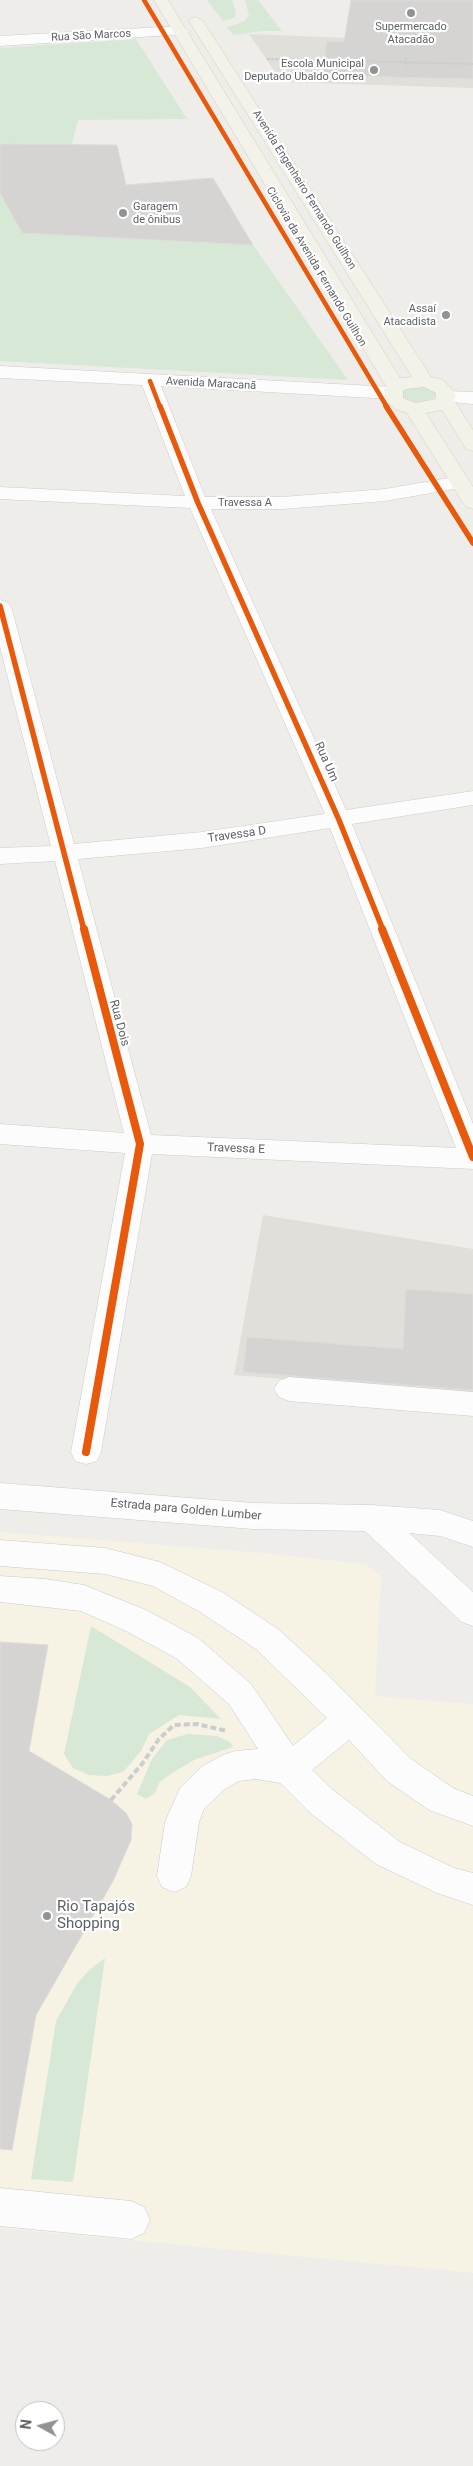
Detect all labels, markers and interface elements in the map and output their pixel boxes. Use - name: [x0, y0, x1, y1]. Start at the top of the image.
- marker: Supermercado Atacadão: [405, 7, 417, 19]
- place label: Supermercado Atacadão: [375, 20, 447, 46]
- street label: Rua São Marcos: [51, 27, 131, 45]
- place label: Escola Municipal Deputado Ubaldo Correa: [244, 57, 364, 83]
- marker: Escola Municipal Deputado Ubaldo Correa: [368, 64, 380, 76]
- street label: Avenida Engenheiro Fernando Guilhon: [249, 108, 359, 272]
- street label: Ciclovia da Avenida Fernando Guilhon: [263, 185, 369, 349]
- place label: Garagem de ônibus: [133, 200, 181, 226]
- marker: Garagem de ônibus: [117, 207, 129, 219]
- place label: Assaí Atacadista: [383, 302, 436, 328]
- marker: Assaí Atacadista: [440, 309, 452, 321]
- street label: Avenida Maracanã: [165, 375, 257, 393]
- street label: Travessa A: [218, 496, 272, 510]
- street label: Rua Um: [311, 740, 341, 784]
- street label: Travessa D: [207, 824, 267, 846]
- street label: Rua Dois: [106, 998, 132, 1048]
- street label: Travessa E: [207, 1141, 265, 1157]
- street label: Estrada para Golden Lumber: [110, 1496, 262, 1524]
- place label: Rio Tapajós Shopping: [57, 1898, 135, 1933]
- marker: Rio Tapajós Shopping: [41, 1910, 53, 1922]
- north arrow: [15, 2401, 65, 2451]
- text: N: [18, 2418, 35, 2430]

